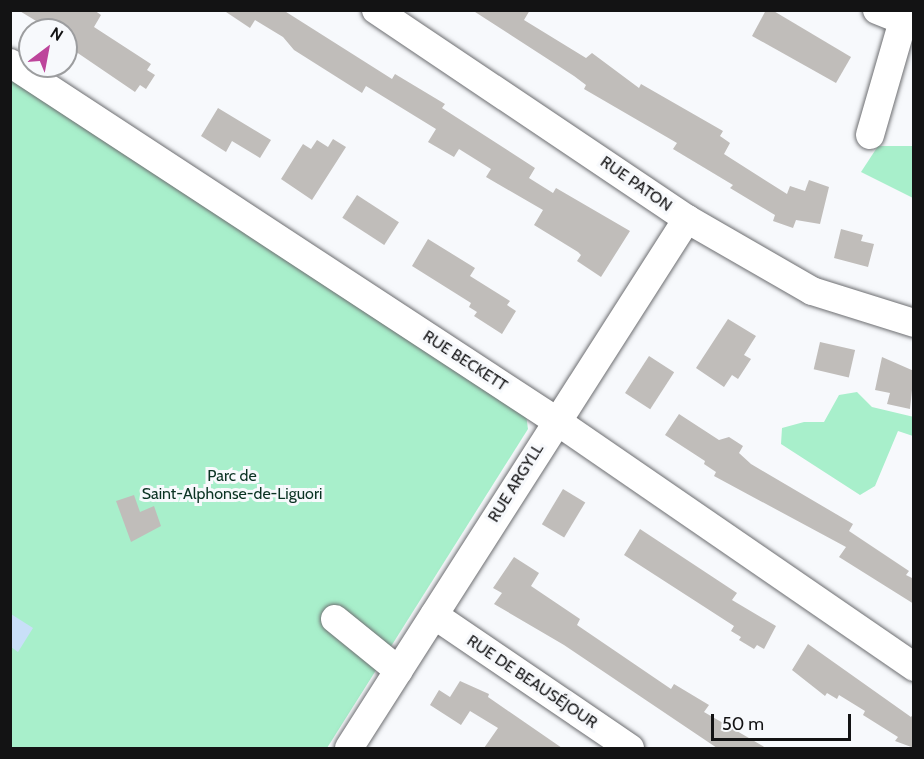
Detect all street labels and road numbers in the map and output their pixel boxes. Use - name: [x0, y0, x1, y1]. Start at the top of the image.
- street label: RUE PATON: [597, 152, 675, 216]
- street label: RUE BECKETT: [419, 327, 511, 395]
- street label: RUE ARGYLL: [484, 440, 548, 526]
- street label: RUE DE BEAUSÉJOUR: [463, 631, 601, 733]

